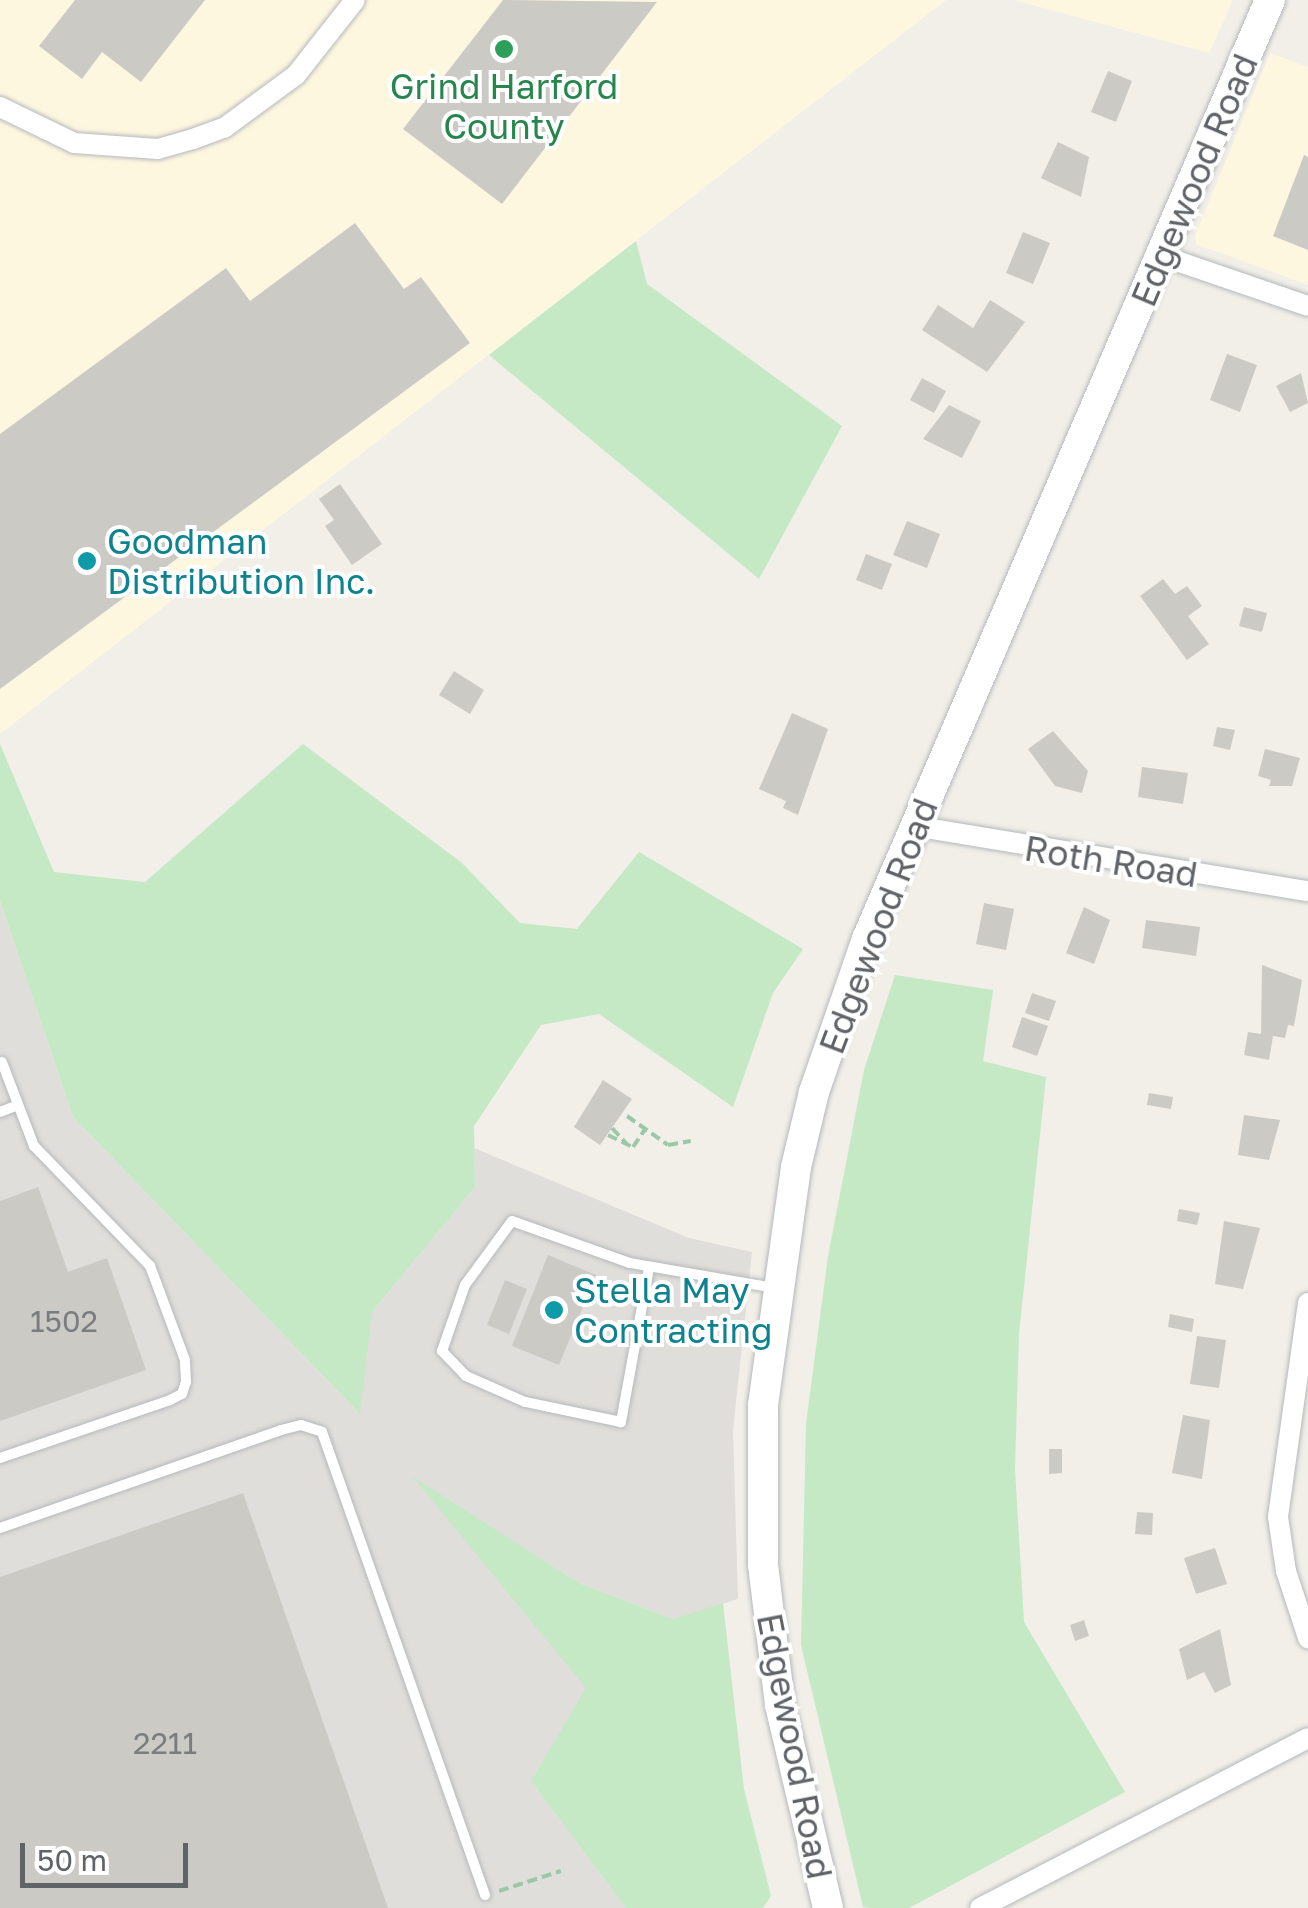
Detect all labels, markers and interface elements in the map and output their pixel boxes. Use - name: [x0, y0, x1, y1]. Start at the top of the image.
- marker: Grind Harford County: [493, 38, 515, 60]
- street label: Edgewood Road: [1122, 48, 1266, 312]
- place label: Grind Harford County: [390, 65, 618, 147]
- place label: Goodman Distribution Inc.: [107, 520, 375, 602]
- marker: Goodman Distribution Inc.: [76, 550, 98, 572]
- street label: Edgewood Road: [810, 792, 946, 1060]
- street label: Roth Road: [1022, 827, 1200, 895]
- place label: Stella May Contracting: [574, 1269, 773, 1351]
- marker: Stella May Contracting: [543, 1299, 565, 1321]
- house number: 1502: [30, 1303, 98, 1339]
- street label: Edgewood Road: [749, 1609, 841, 1883]
- house number: 2211: [133, 1725, 197, 1761]
- scale bar: [25, 1823, 192, 1885]
- text: 50 m: [37, 1842, 107, 1878]

